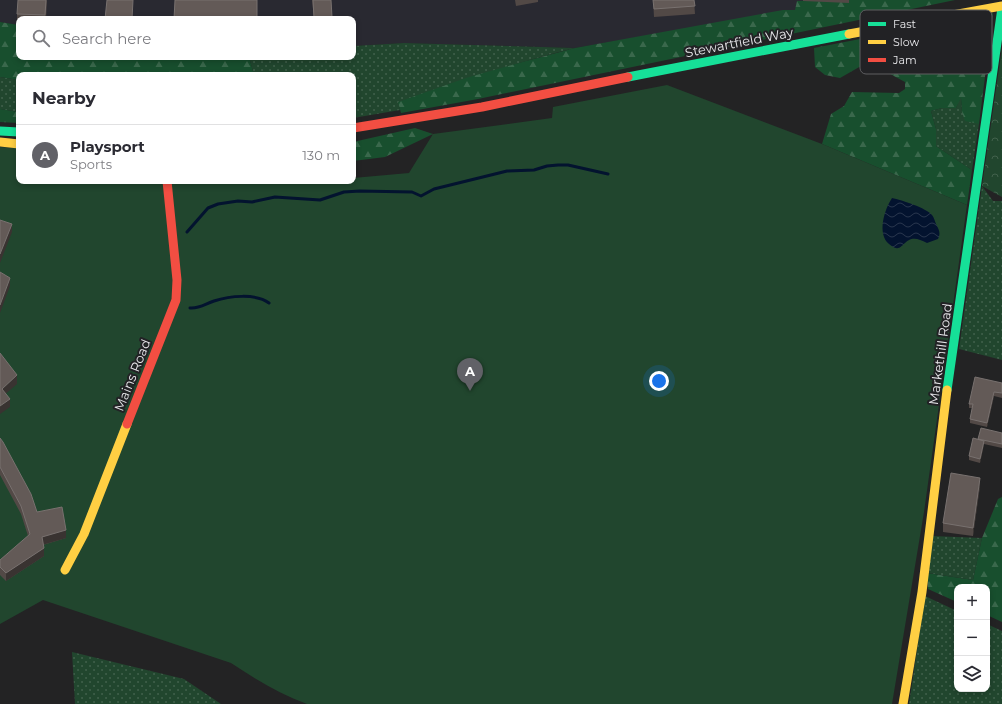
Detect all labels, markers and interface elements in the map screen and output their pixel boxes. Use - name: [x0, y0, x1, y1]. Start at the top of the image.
- legend: [860, 10, 992, 74]
- search box: [16, 16, 356, 60]
- text: Fast: [893, 17, 917, 31]
- street label: Stewartfield Way: [684, 23, 795, 60]
- icon: search: [30, 27, 52, 49]
- text: Search here: [62, 29, 151, 48]
- text: Slow: [893, 35, 919, 49]
- text: Jam: [892, 53, 917, 67]
- text: Nearby: [32, 88, 96, 108]
- text: Playsport: [70, 137, 145, 156]
- text: A: [40, 147, 50, 163]
- text: 130 m: [302, 147, 340, 163]
- text: Sports: [70, 156, 112, 172]
- street label: Markethill Road: [925, 302, 955, 406]
- street label: Mains Road: [110, 337, 154, 413]
- pin: A: [457, 358, 483, 391]
- your location: [649, 371, 669, 391]
- map controls: [954, 584, 990, 692]
- button: +: [954, 584, 990, 620]
- button: −: [954, 620, 990, 656]
- button: layers: [954, 656, 990, 692]

